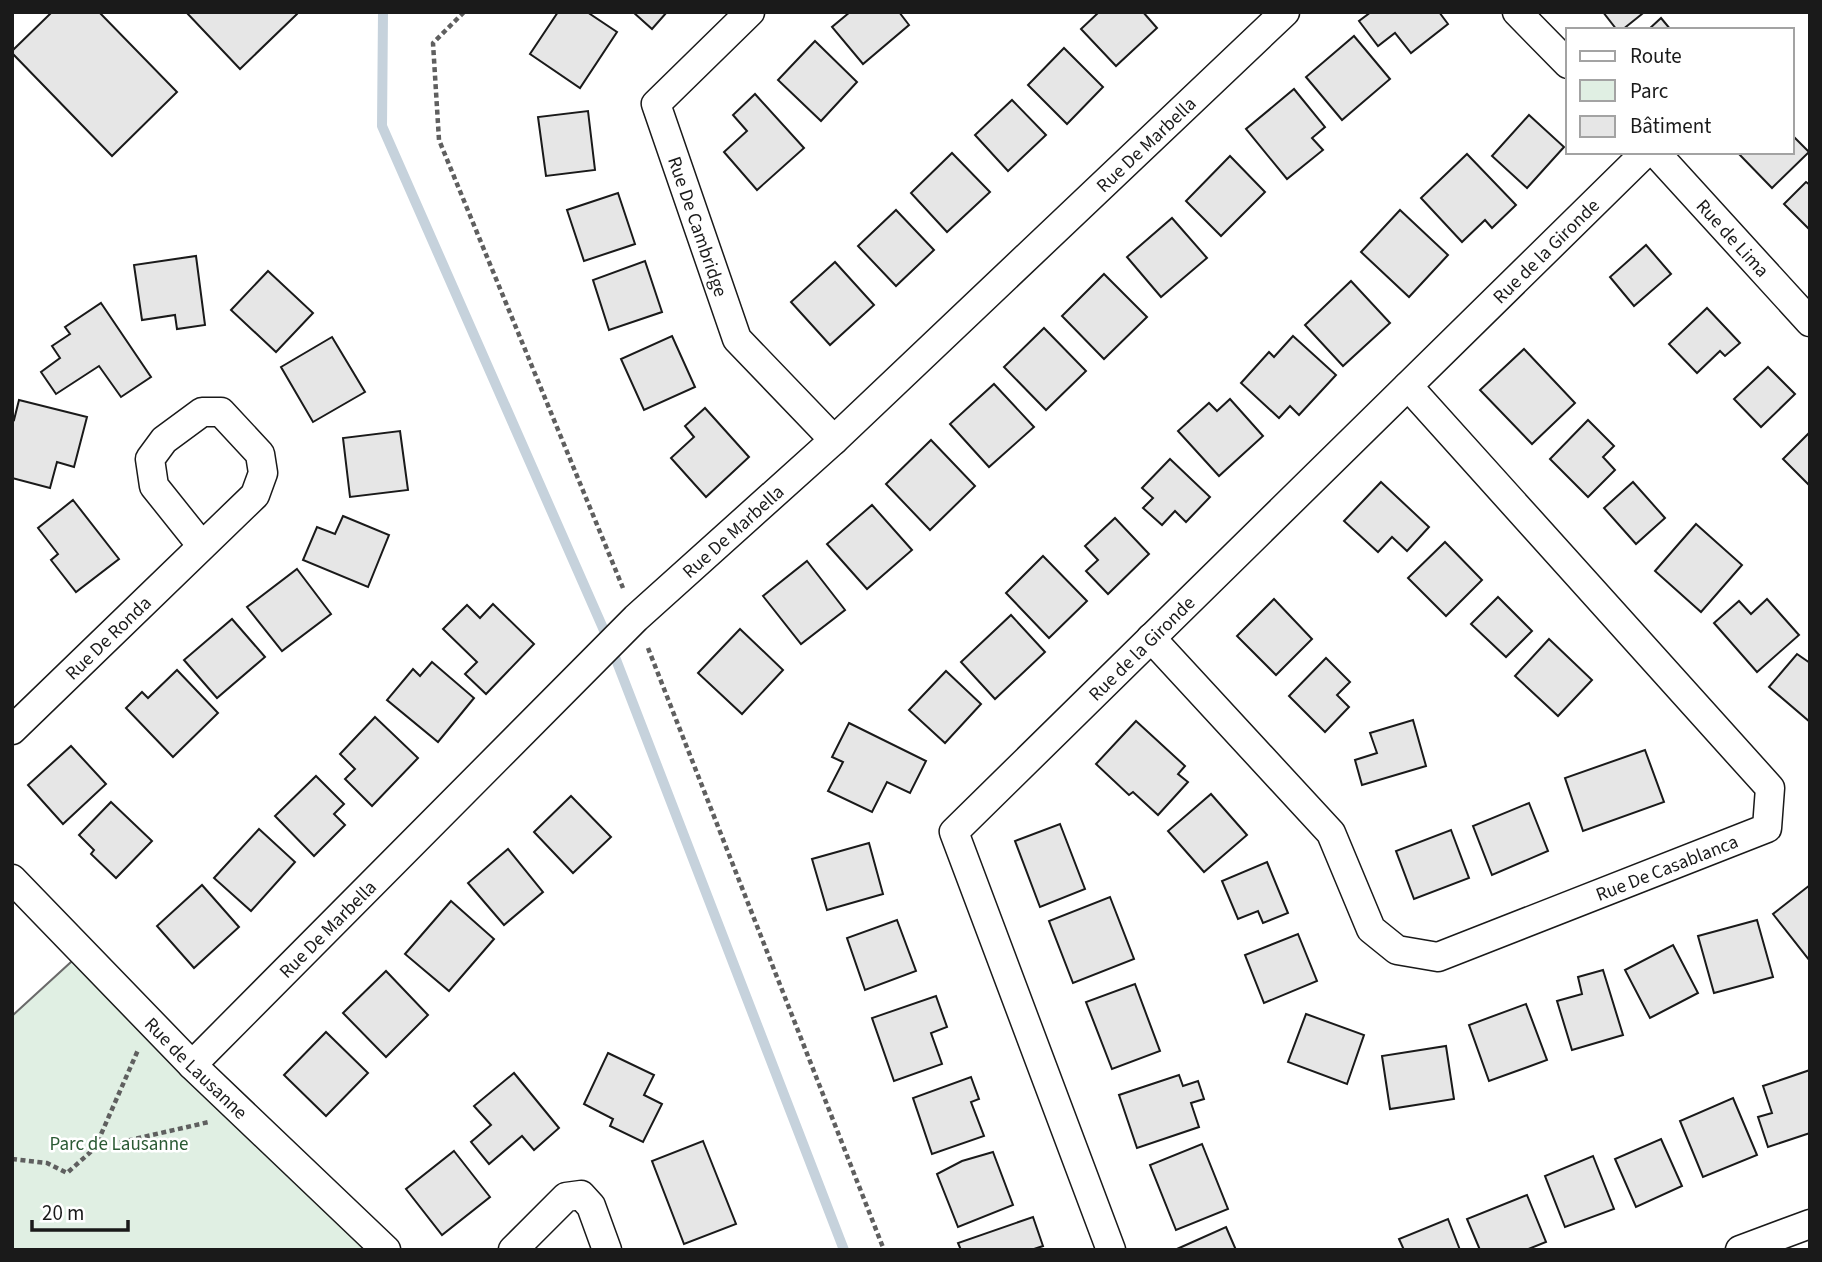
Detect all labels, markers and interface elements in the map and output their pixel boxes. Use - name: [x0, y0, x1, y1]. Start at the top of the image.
- legend: [1566, 28, 1794, 154]
- text: Route: [1630, 41, 1682, 71]
- text: Parc: [1630, 76, 1669, 106]
- street label: Rue De Marbella: [1091, 91, 1203, 199]
- text: Bâtiment: [1630, 111, 1711, 141]
- street label: Rue De Cambridge: [660, 153, 733, 301]
- street label: Rue de la Gironde: [1487, 193, 1606, 310]
- street label: Rue de Lima: [1689, 194, 1775, 284]
- street label: Rue De Marbella: [677, 479, 790, 585]
- street label: Rue De Ronda: [59, 590, 158, 687]
- street label: Rue de la Gironde: [1083, 590, 1202, 708]
- street label: Rue De Casablanca: [1592, 829, 1742, 909]
- street label: Rue De Marbella: [273, 875, 383, 985]
- street label: Rue de Lausanne: [138, 1012, 253, 1126]
- park label: Parc de Lausanne: [49, 1131, 189, 1158]
- scale bar: [32, 1188, 128, 1232]
- text: 20 m: [42, 1198, 84, 1228]

